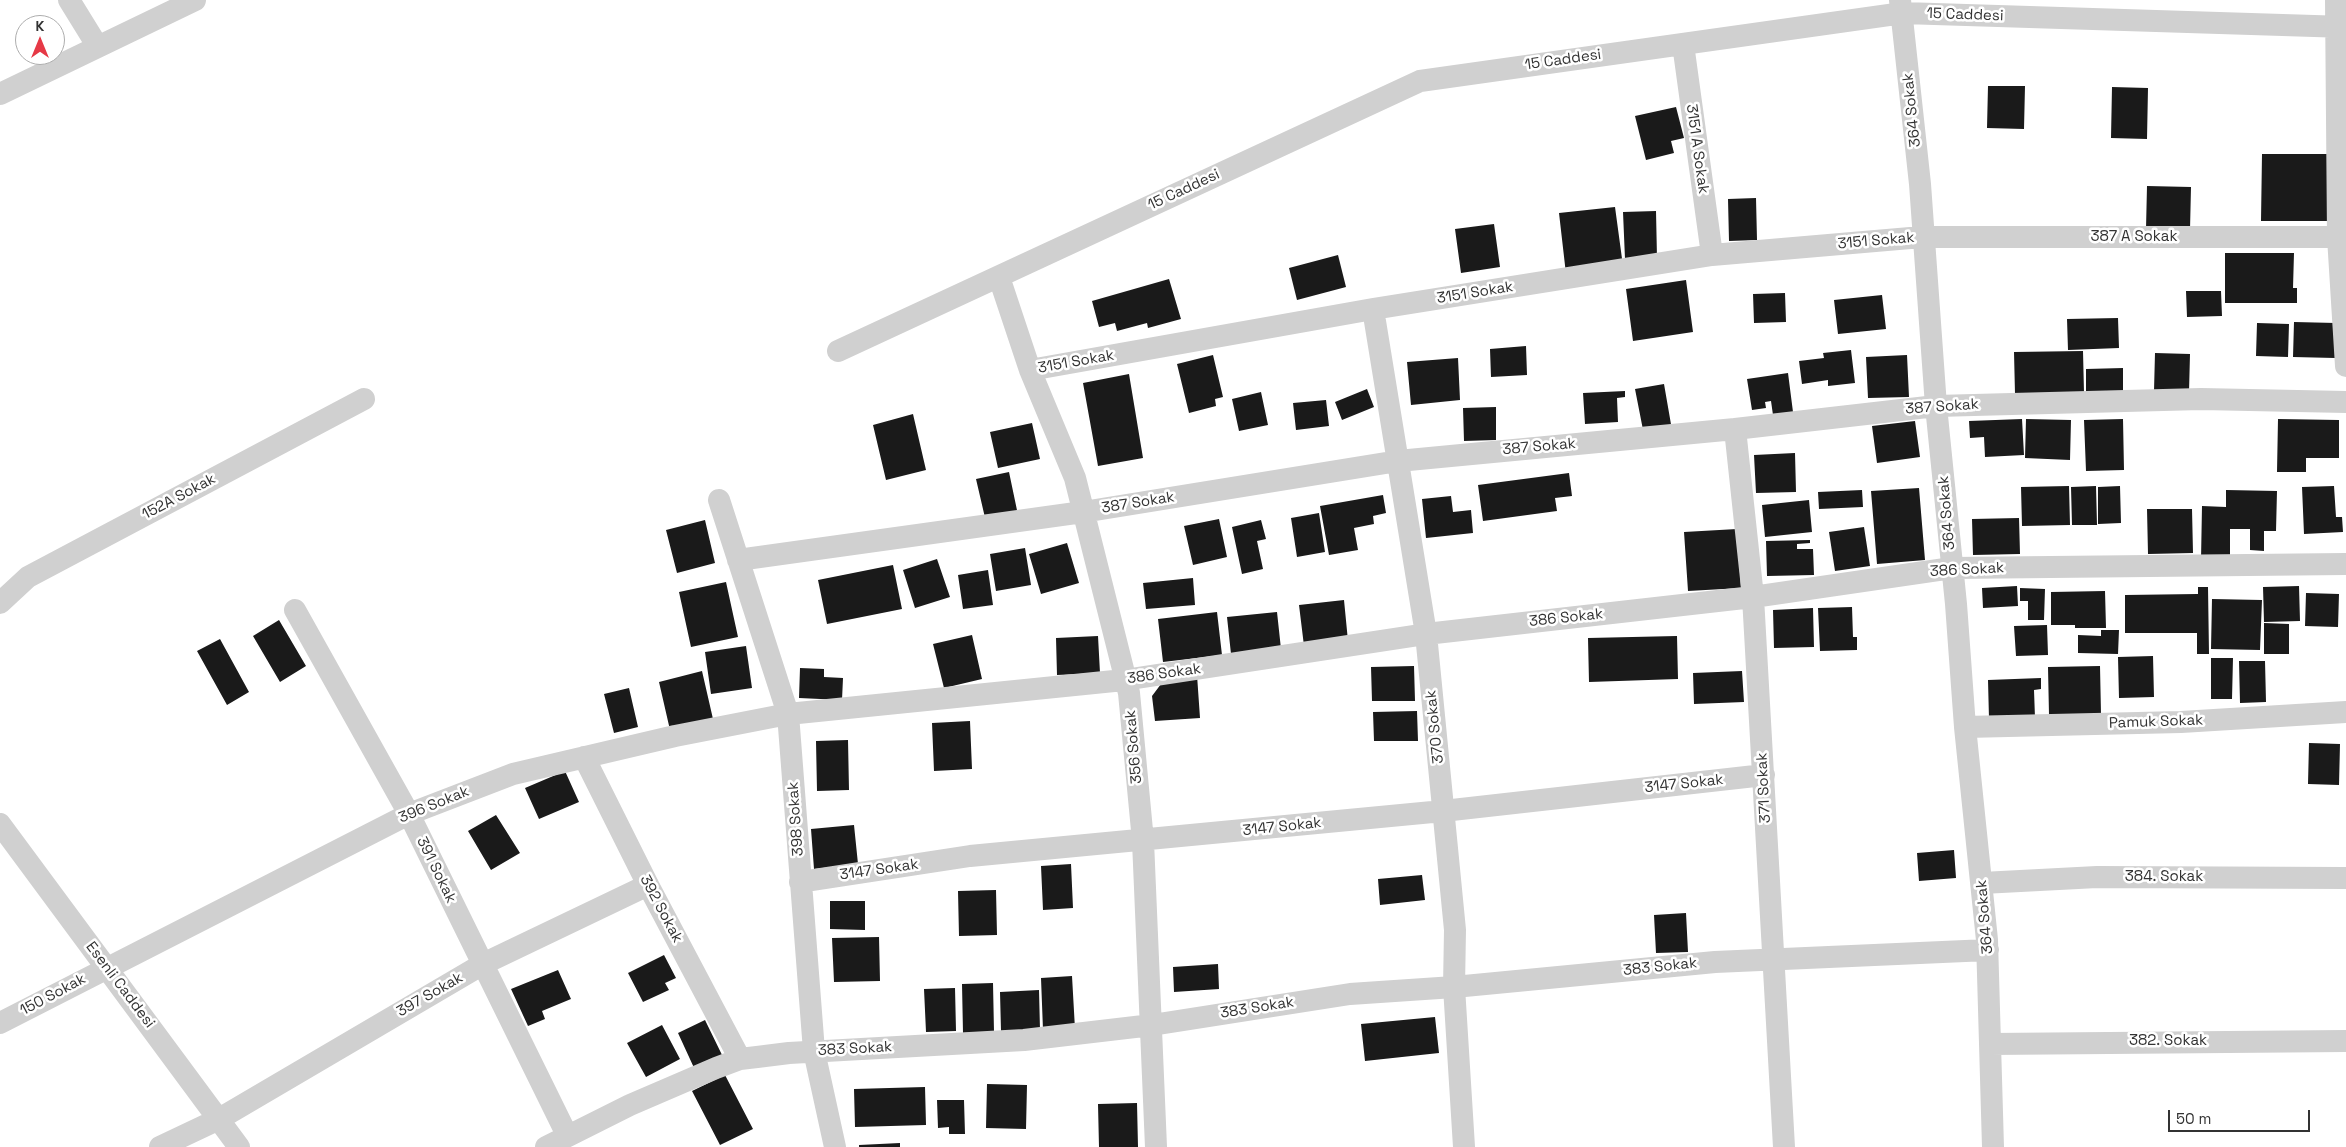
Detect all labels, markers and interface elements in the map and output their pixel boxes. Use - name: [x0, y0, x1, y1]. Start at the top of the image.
- street label: 15 Caddesi: [1926, 5, 2004, 25]
- north arrow: [15, 15, 65, 65]
- text: K: [36, 17, 44, 35]
- street label: 15 Caddesi: [1524, 46, 1602, 74]
- street label: 364 Sokak: [1899, 72, 1925, 148]
- street label: 3151 A Sokak: [1682, 103, 1712, 195]
- street label: 15 Caddesi: [1145, 166, 1223, 214]
- street label: 387 A Sokak: [2091, 228, 2177, 246]
- street label: 3151 Sokak: [1837, 229, 1915, 253]
- street label: 3151 Sokak: [1436, 278, 1514, 308]
- street label: 3151 Sokak: [1036, 346, 1116, 378]
- street label: 387 Sokak: [1905, 395, 1979, 419]
- street label: 387 Sokak: [1502, 435, 1576, 459]
- street label: 152A Sokak: [139, 470, 219, 524]
- street label: 364 Sokak: [1935, 475, 1959, 551]
- street label: 387 Sokak: [1100, 488, 1176, 518]
- street label: 386 Sokak: [1929, 559, 2005, 581]
- street label: 386 Sokak: [1528, 605, 1604, 631]
- street label: 386 Sokak: [1126, 660, 1202, 688]
- street label: 370 Sokak: [1422, 689, 1448, 765]
- street label: 356 Sokak: [1122, 709, 1146, 785]
- street label: Pamuk Sokak: [2109, 711, 2203, 733]
- street label: 371 Sokak: [1753, 752, 1775, 824]
- street label: 3147 Sokak: [1644, 771, 1724, 797]
- street label: 398 Sokak: [784, 781, 808, 857]
- street label: 396 Sokak: [396, 783, 472, 827]
- street label: 3147 Sokak: [1242, 814, 1322, 840]
- street label: 391 Sokak: [412, 834, 460, 906]
- street label: 3147 Sokak: [838, 856, 920, 884]
- street label: 384. Sokak: [2125, 868, 2203, 886]
- street label: 392 Sokak: [636, 872, 686, 946]
- street label: 364 Sokak: [1973, 879, 1997, 955]
- street label: Esenli Caddesi: [82, 938, 158, 1032]
- street label: 383 Sokak: [1622, 954, 1698, 980]
- street label: 397 Sokak: [394, 969, 466, 1021]
- street label: 150 Sokak: [17, 970, 89, 1020]
- street label: 383 Sokak: [1219, 993, 1295, 1023]
- street label: 382. Sokak: [2129, 1032, 2207, 1050]
- street label: 383 Sokak: [817, 1038, 893, 1060]
- scale bar: [2171, 1100, 2314, 1132]
- text: 50 m: [2176, 1109, 2211, 1128]

